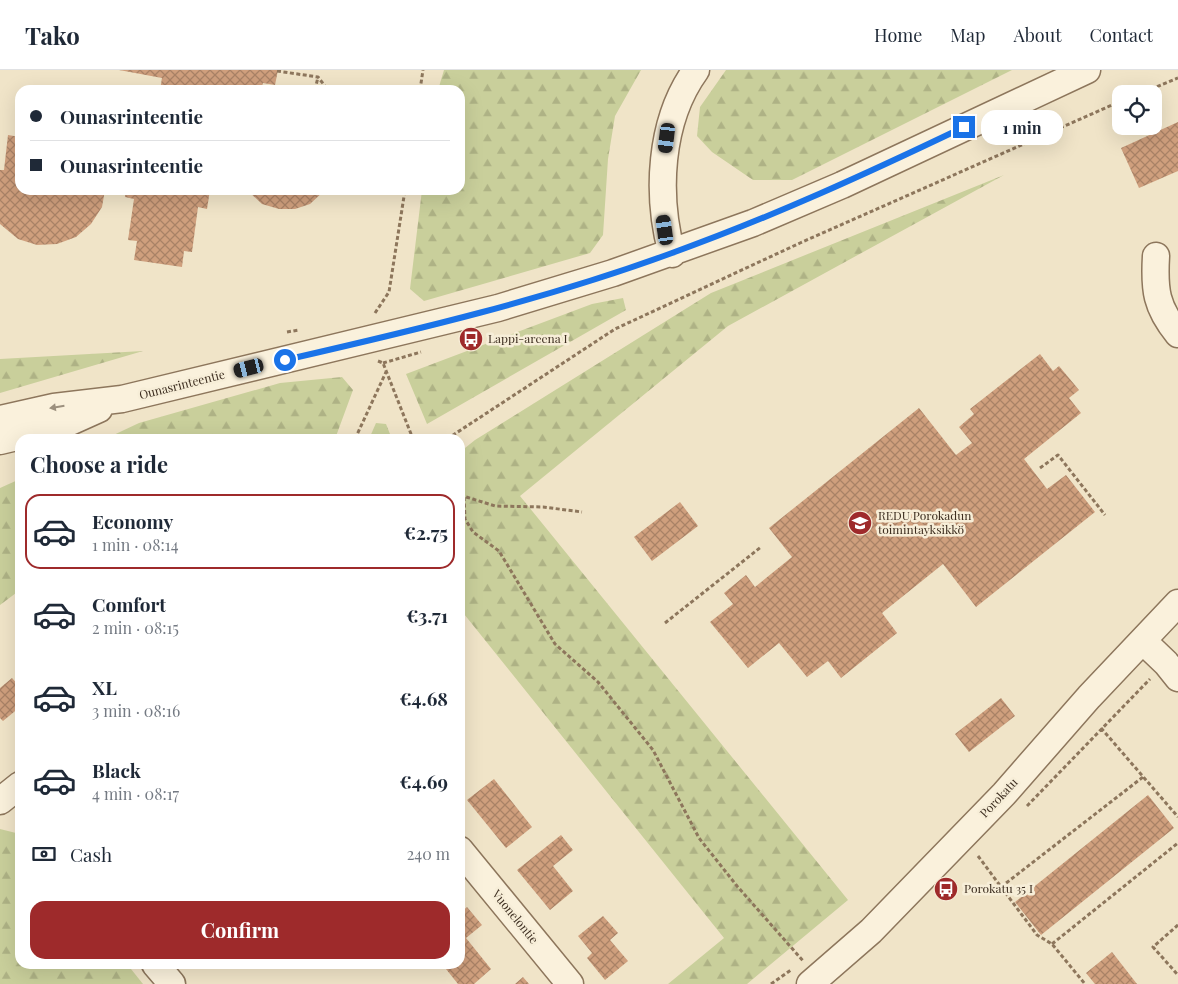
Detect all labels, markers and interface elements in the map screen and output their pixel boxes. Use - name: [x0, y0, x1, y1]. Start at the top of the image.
- text: Tako: [25, 19, 80, 51]
- text: Home: [874, 23, 922, 47]
- text: Map: [950, 23, 985, 47]
- text: About: [1013, 23, 1062, 47]
- text: Contact: [1090, 23, 1153, 47]
- map controls: [1112, 85, 1162, 135]
- button: locate: [1112, 85, 1162, 135]
- text: Ounasrinteentie: [60, 103, 203, 129]
- callout: 1 min: [982, 110, 1064, 144]
- route end: [953, 116, 975, 138]
- text: 1 min: [1002, 117, 1042, 138]
- car: [657, 122, 676, 154]
- text: Ounasrinteentie: [60, 152, 203, 178]
- car: [655, 214, 674, 246]
- bus stop icon: Lappi-areena I: [458, 326, 484, 352]
- place label: Lappi-areena I: [488, 330, 568, 346]
- route start: [274, 349, 296, 371]
- car: [232, 357, 265, 379]
- street label: Ounasrinteentie: [137, 366, 226, 402]
- one-way arrow: [48, 403, 64, 411]
- text: Choose a ride: [30, 449, 168, 479]
- place label: REDU Porokadun toimintayksikkö: [878, 507, 971, 537]
- text: Economy: [92, 508, 173, 534]
- icon: car: [32, 509, 77, 554]
- school or university icon: REDU Porokadun toimintayksikkö: [847, 510, 873, 536]
- text: €2.75: [404, 519, 448, 545]
- text: 1 min · 08:14: [92, 534, 179, 555]
- text: Comfort: [92, 591, 166, 617]
- icon: car: [32, 592, 77, 637]
- text: €3.71: [406, 602, 448, 628]
- text: 2 min · 08:15: [92, 617, 179, 638]
- text: XL: [92, 674, 117, 700]
- icon: car: [32, 675, 77, 720]
- text: €4.68: [399, 685, 448, 711]
- text: 3 min · 08:16: [92, 700, 180, 721]
- text: Black: [92, 757, 141, 783]
- icon: car: [32, 758, 77, 803]
- text: €4.69: [400, 768, 448, 794]
- street label: Porokatu: [976, 774, 1021, 821]
- text: 4 min · 08:17: [92, 783, 179, 804]
- icon: cash: [30, 840, 58, 868]
- text: Cash: [70, 841, 112, 867]
- text: 240 m: [407, 843, 450, 864]
- bus stop icon: Porokatu 35 I: [933, 876, 959, 902]
- place label: Porokatu 35 I: [964, 880, 1033, 896]
- street label: Vuonelontie: [488, 885, 542, 947]
- button: Confirm: [30, 901, 450, 959]

